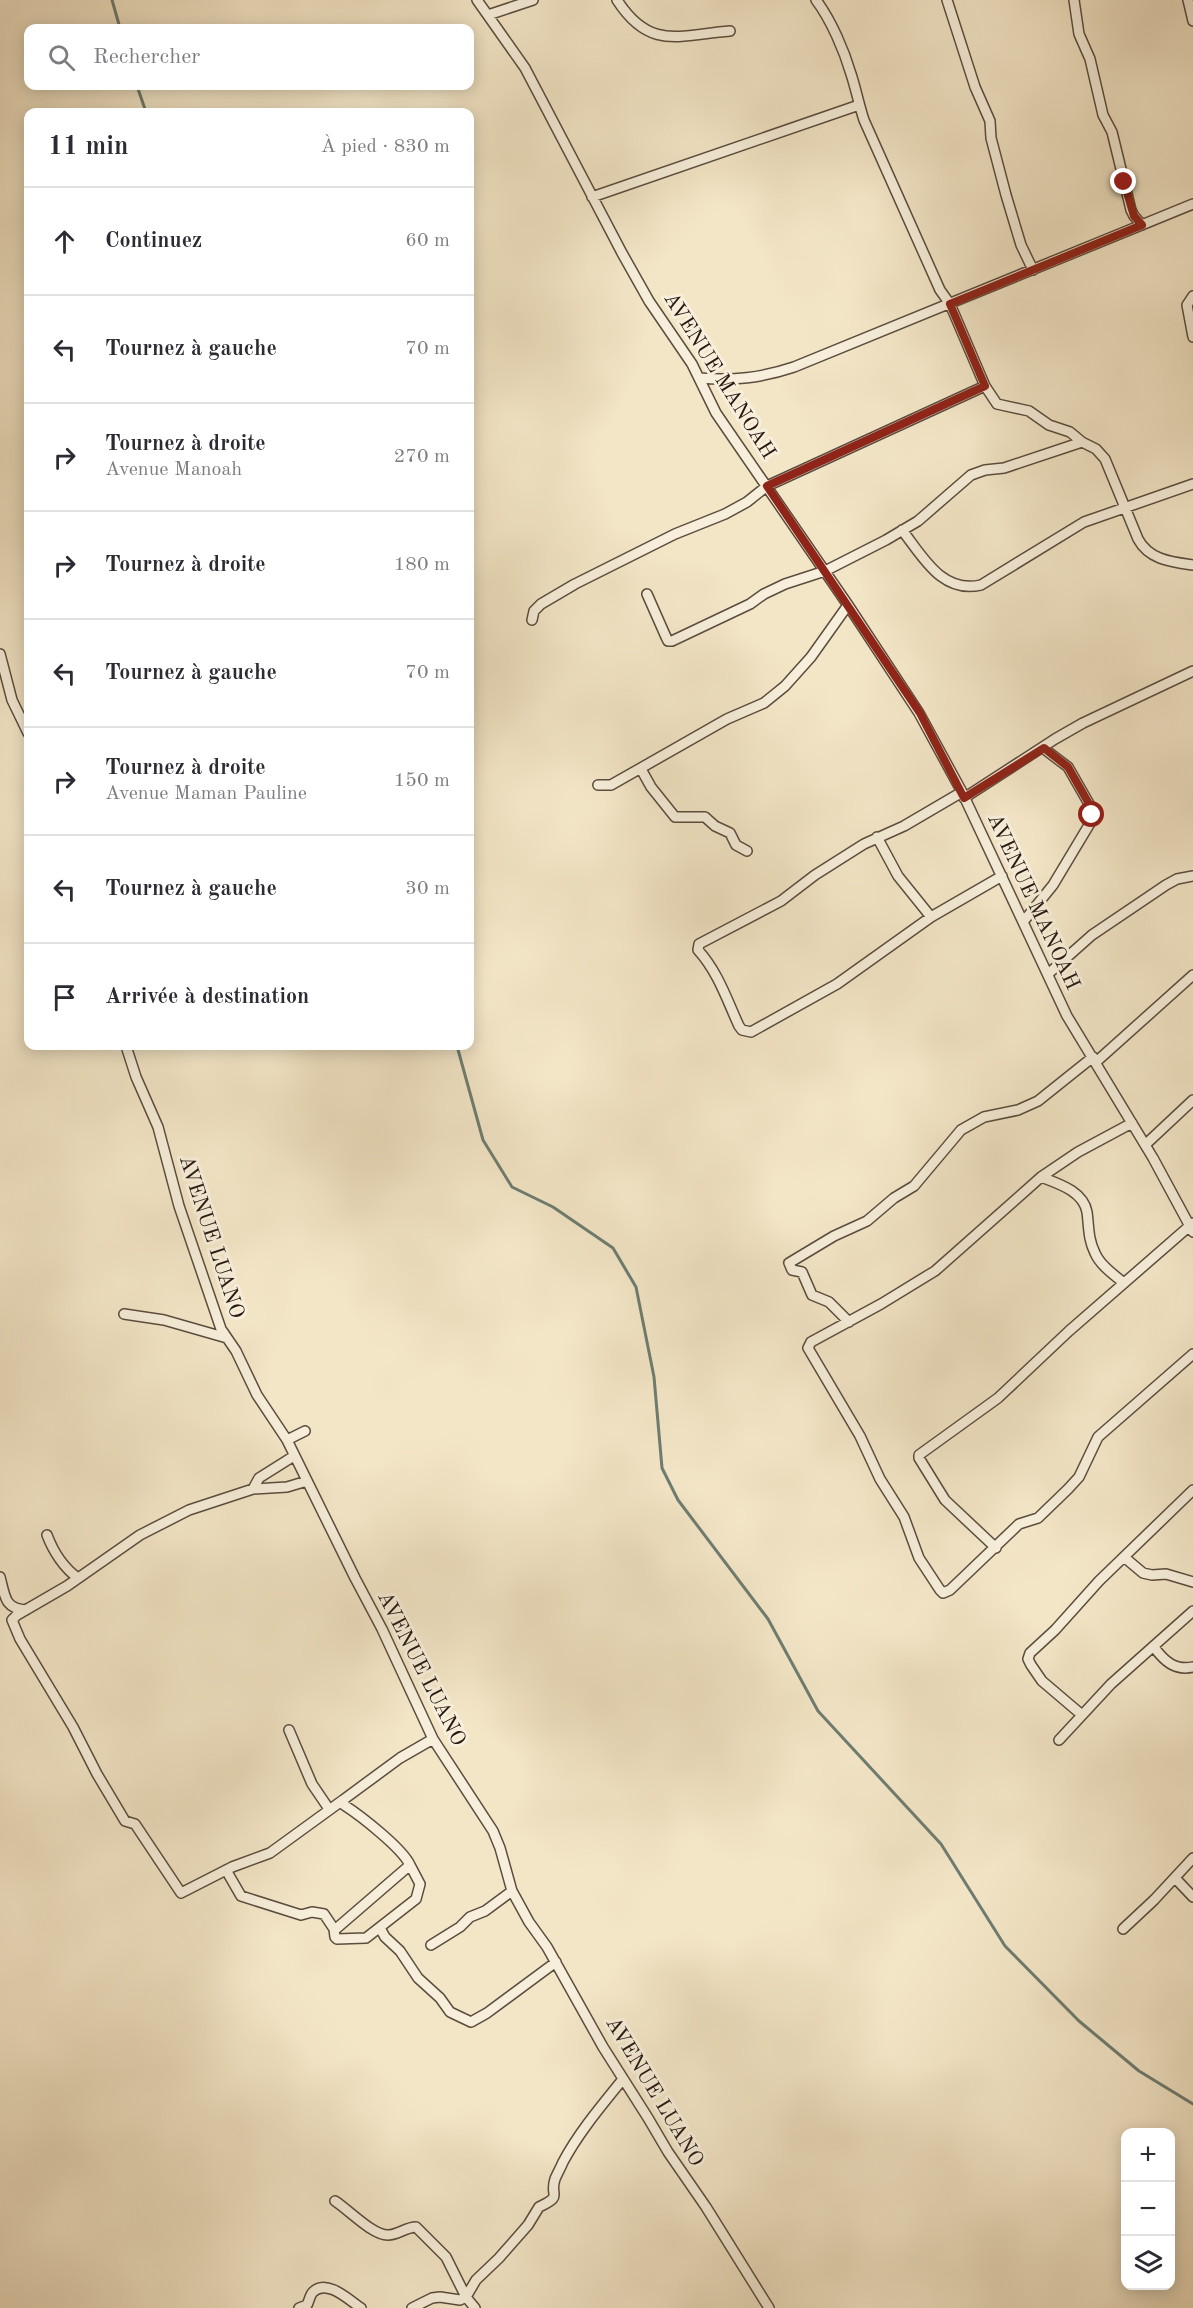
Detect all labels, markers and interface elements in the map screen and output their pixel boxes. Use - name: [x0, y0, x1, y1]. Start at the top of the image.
- search box: [24, 24, 474, 90]
- icon: search: [45, 41, 78, 74]
- text: Rechercher: [93, 46, 200, 68]
- text: 11 min: [48, 134, 128, 160]
- text: À pied · 830 m: [321, 137, 450, 157]
- route end: [1110, 168, 1136, 194]
- icon: ahead: [48, 225, 81, 258]
- text: Continuez: [105, 230, 202, 252]
- text: 60 m: [405, 231, 450, 251]
- street label: AVENUE MANOAH: [659, 289, 779, 463]
- icon: left: [48, 333, 81, 366]
- text: Tournez à gauche: [105, 338, 277, 360]
- text: 70 m: [405, 339, 450, 359]
- text: Tournez à droite: [105, 433, 266, 455]
- icon: right: [48, 441, 81, 474]
- text: 270 m: [394, 447, 450, 467]
- text: Avenue Manoah: [105, 460, 242, 480]
- icon: right: [48, 549, 81, 582]
- text: Tournez à droite: [105, 554, 266, 576]
- text: 180 m: [394, 555, 450, 575]
- icon: left: [48, 657, 81, 690]
- text: Tournez à gauche: [105, 662, 277, 684]
- text: 70 m: [405, 663, 450, 683]
- text: Tournez à droite: [105, 757, 266, 779]
- icon: right: [48, 765, 81, 798]
- text: 150 m: [394, 771, 450, 791]
- text: Avenue Maman Pauline: [105, 784, 307, 804]
- route start: [1078, 801, 1104, 827]
- street label: AVENUE MANOAH: [983, 811, 1083, 993]
- icon: left: [48, 873, 81, 906]
- text: Tournez à gauche: [105, 878, 277, 900]
- text: 30 m: [405, 879, 450, 899]
- icon: arrive: [48, 981, 81, 1014]
- text: Arrivée à destination: [105, 986, 309, 1008]
- street label: AVENUE LUANO: [175, 1153, 247, 1321]
- street label: AVENUE LUANO: [373, 1588, 469, 1750]
- street label: AVENUE LUANO: [601, 2014, 707, 2170]
- map controls: [1121, 2128, 1175, 2290]
- button: +: [1121, 2128, 1175, 2182]
- button: −: [1121, 2182, 1175, 2236]
- button: layers: [1121, 2236, 1175, 2290]

